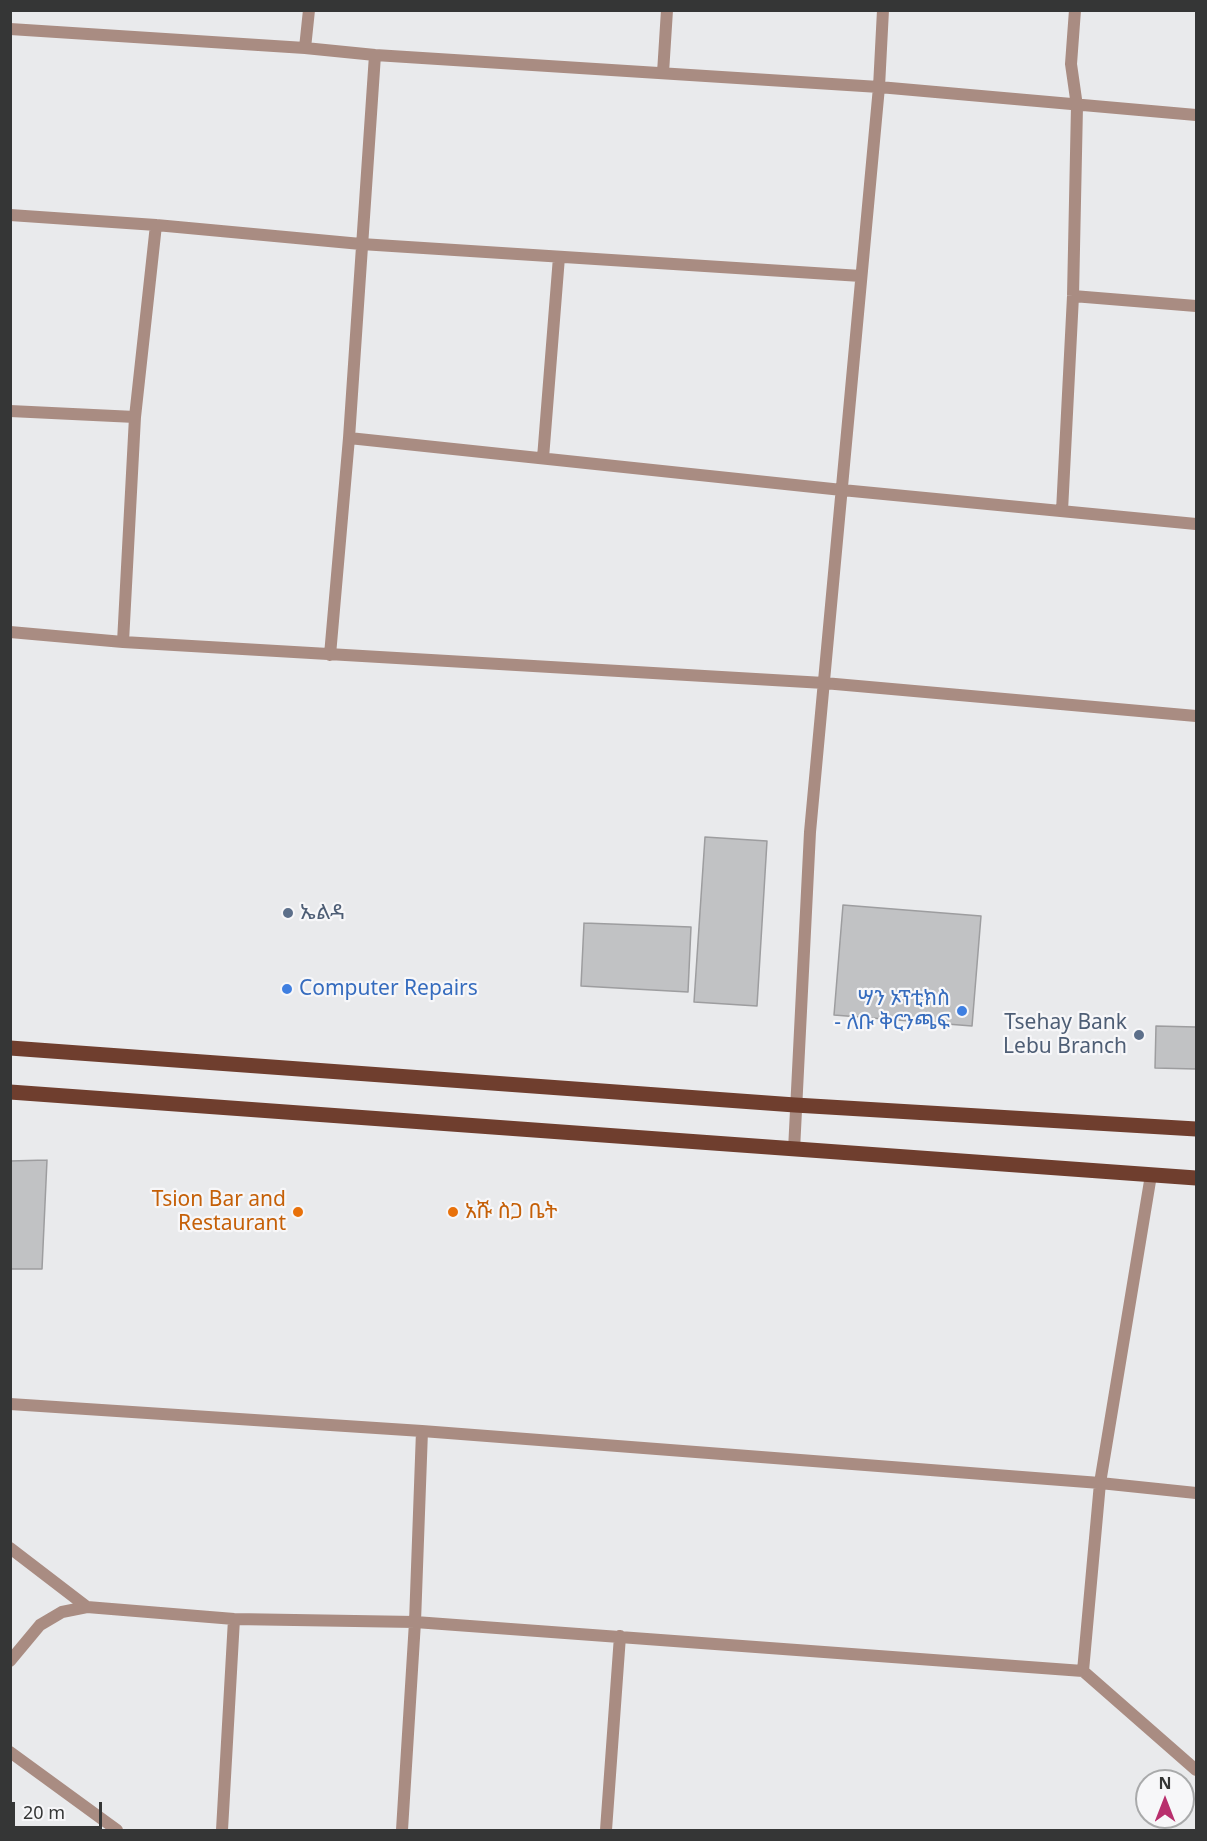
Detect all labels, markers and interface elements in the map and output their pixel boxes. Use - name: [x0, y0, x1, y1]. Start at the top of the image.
- place label: ኤልዳ: [300, 900, 345, 926]
- marker: ኤልዳ: [281, 906, 295, 920]
- place label: Computer Repairs: [299, 976, 478, 1002]
- marker: Computer Repairs: [280, 982, 294, 996]
- place label: ሣን ኦፕቲክስ - ለቡ ቅርንጫፍ: [834, 986, 950, 1036]
- marker: ሣን ኦፕቲክስ - ለቡ ቅርንጫፍ: [955, 1004, 969, 1018]
- place label: Tsehay Bank Lebu Branch: [1003, 1010, 1127, 1060]
- marker: Tsehay Bank Lebu Branch: [1132, 1028, 1146, 1042]
- place label: Tsion Bar and Restaurant: [152, 1187, 286, 1237]
- place label: አሹ ስጋ ቤት: [465, 1199, 557, 1225]
- marker: Tsion Bar and Restaurant: [291, 1205, 305, 1219]
- marker: አሹ ስጋ ቤት: [446, 1205, 460, 1219]
- north arrow: [1135, 1769, 1195, 1829]
- text: N: [1158, 1772, 1172, 1794]
- scale bar: [15, 1790, 105, 1828]
- text: 20 m: [23, 1800, 65, 1824]

